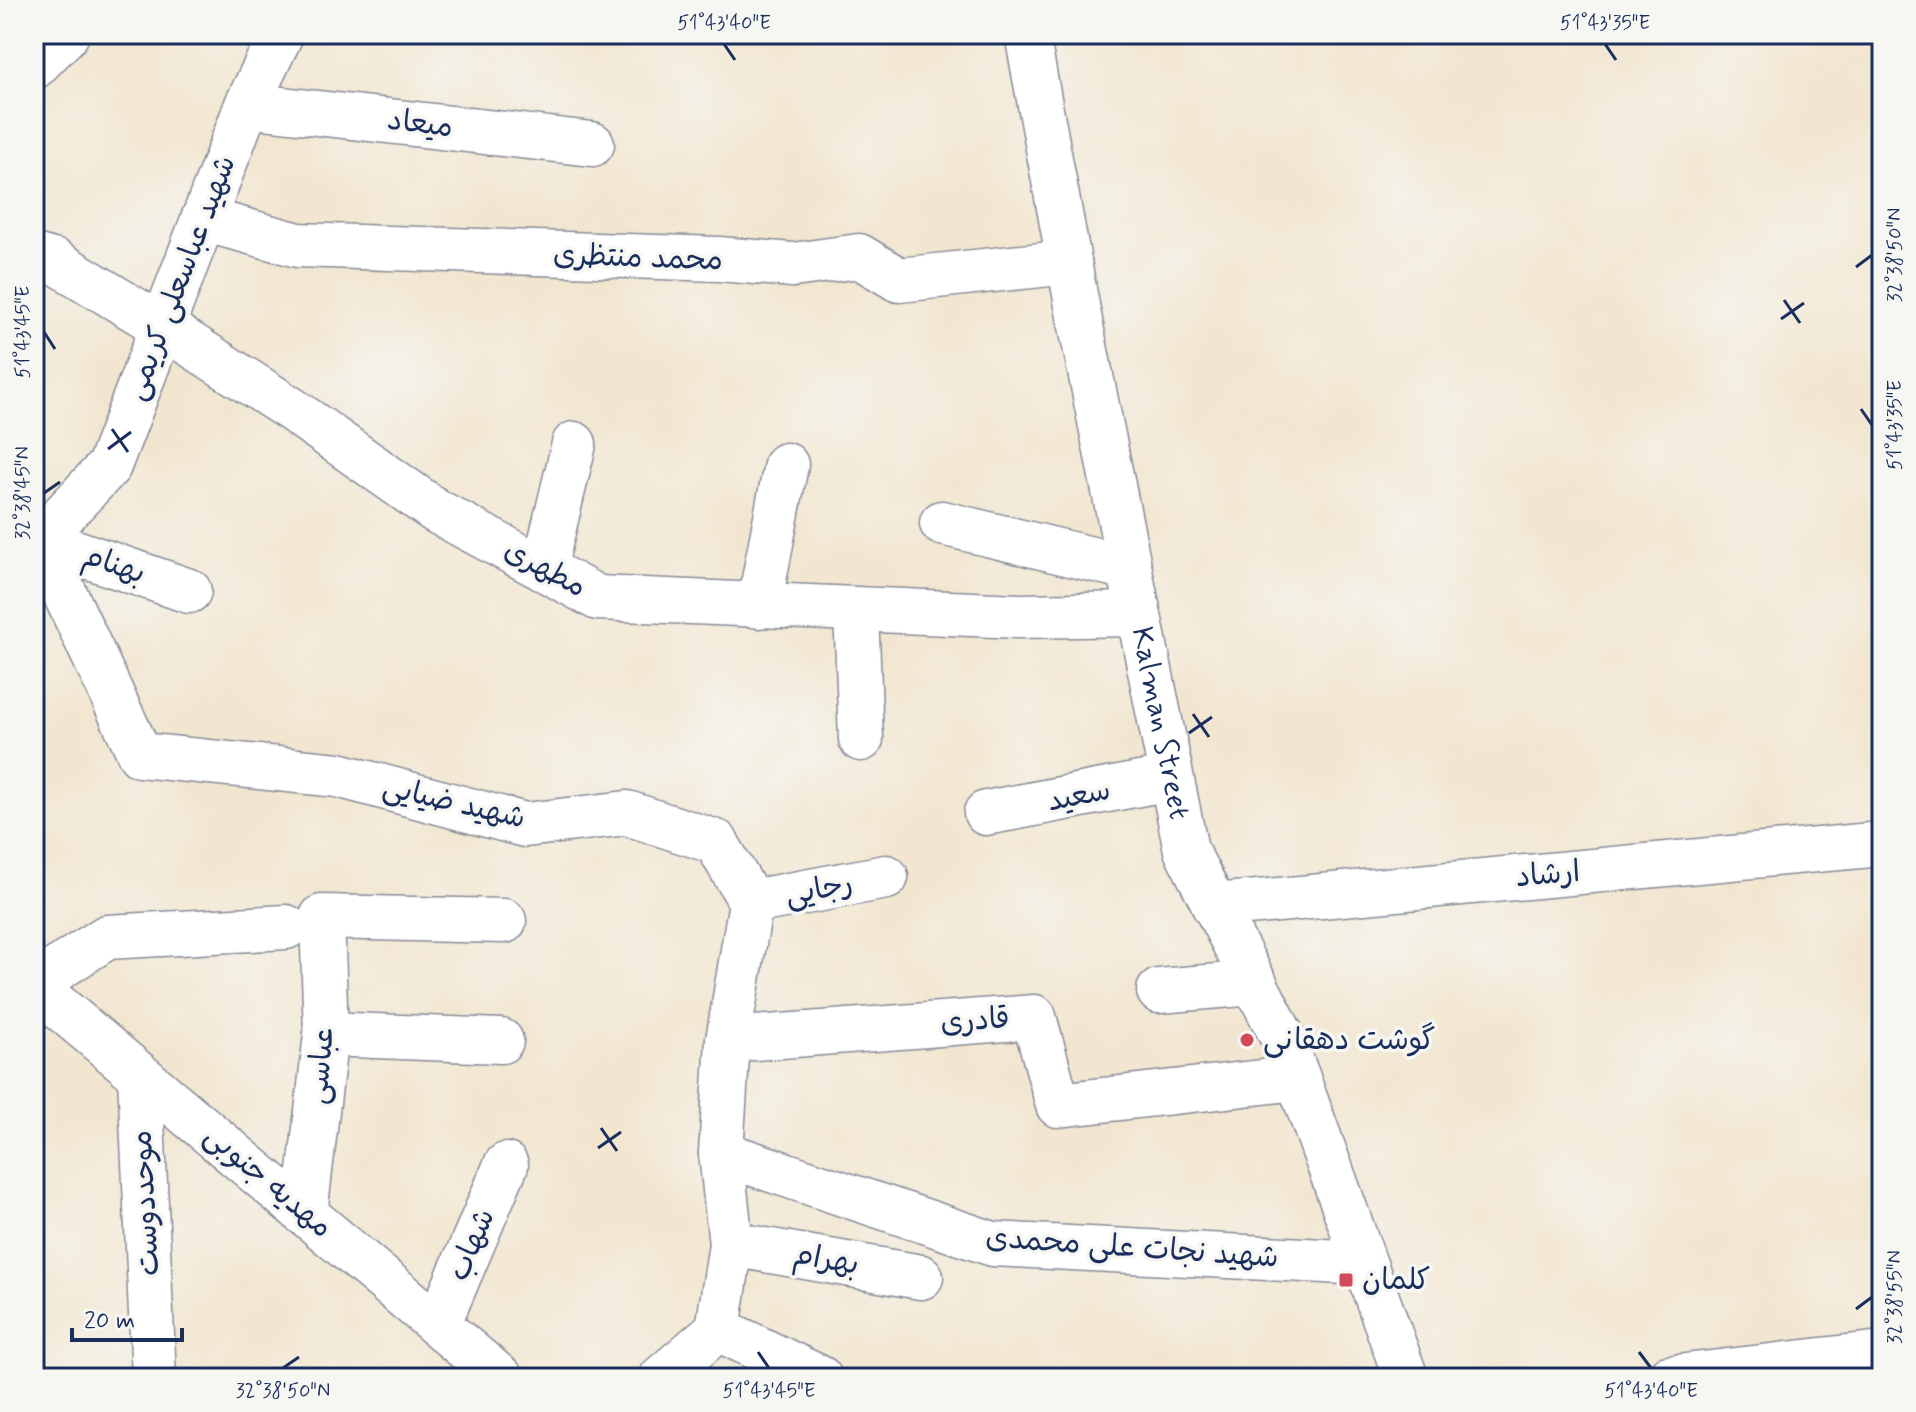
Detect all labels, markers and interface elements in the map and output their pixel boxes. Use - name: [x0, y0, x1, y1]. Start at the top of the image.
- text: 51°43'40"E: [677, 10, 771, 37]
- text: 51°43'35"E: [1560, 10, 1650, 37]
- street label: میعاد: [385, 101, 455, 147]
- street label: شهید عباسعلی کریمی: [116, 150, 246, 406]
- text: 32°38'50"N: [1882, 208, 1909, 302]
- street label: محمد منتظری: [552, 236, 724, 280]
- text: 51°43'45"E: [10, 286, 37, 378]
- text: 51°43'35"E: [1882, 380, 1909, 470]
- text: 32°38'45"N: [10, 446, 37, 540]
- street label: مطهری: [497, 531, 593, 607]
- street label: بهنام: [77, 536, 150, 596]
- street label: Kalman Street: [1122, 623, 1199, 823]
- street label: شهید ضیایی: [379, 768, 529, 838]
- street label: سعید: [1044, 771, 1114, 821]
- street label: ارشاد: [1514, 853, 1582, 897]
- street label: رجایی: [782, 864, 856, 916]
- street label: قادری: [939, 999, 1011, 1043]
- place label: گوشت دهقانی: [1263, 1021, 1435, 1060]
- street label: عباسی: [298, 1026, 344, 1106]
- marker: گوشت دهقانی: [1238, 1031, 1256, 1049]
- street label: مهدیه جنوبی: [196, 1117, 340, 1247]
- street label: موحددوست: [123, 1129, 169, 1277]
- street label: شهاب: [439, 1203, 505, 1287]
- street label: شهید نجات علی محمدی: [984, 1218, 1280, 1278]
- street label: بهرام: [790, 1235, 862, 1287]
- text: 32°38'55"N: [1882, 1250, 1909, 1344]
- place label: کلمان: [1362, 1261, 1430, 1300]
- marker: کلمان: [1337, 1271, 1355, 1289]
- scale bar: [72, 1292, 182, 1342]
- text: 20 m: [84, 1306, 135, 1337]
- text: 32°38'50"N: [236, 1378, 330, 1405]
- text: 51°43'45"E: [723, 1378, 815, 1405]
- text: 51°43'40"E: [1604, 1378, 1698, 1405]

